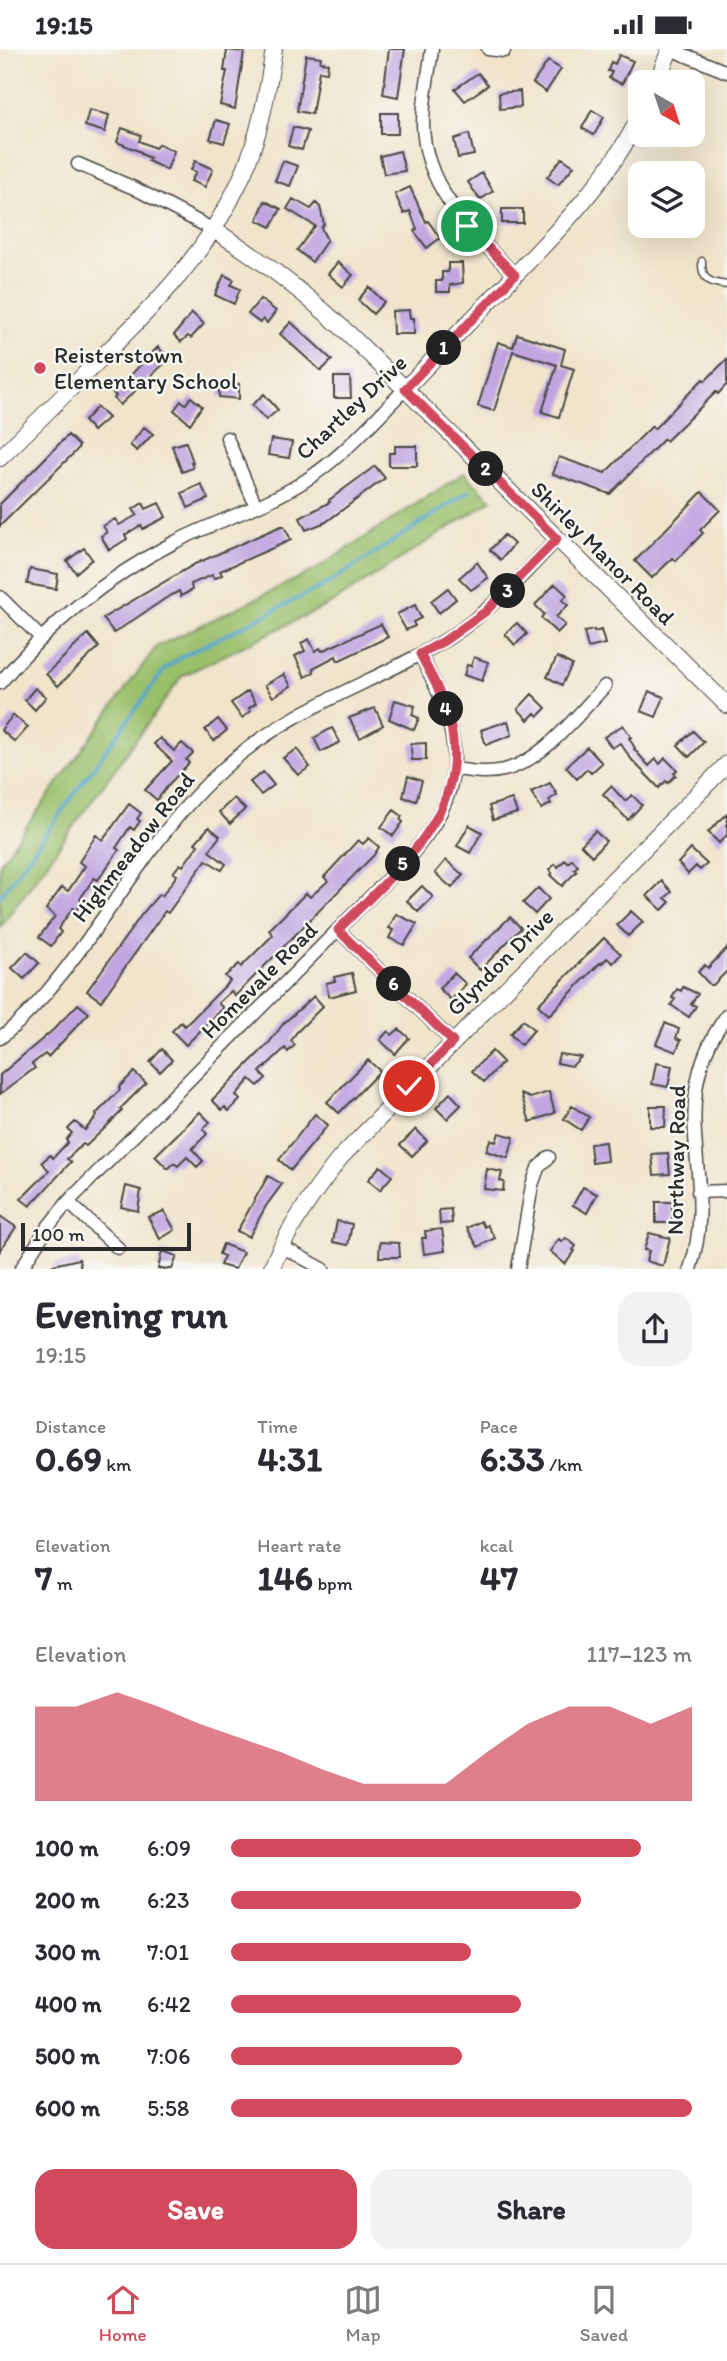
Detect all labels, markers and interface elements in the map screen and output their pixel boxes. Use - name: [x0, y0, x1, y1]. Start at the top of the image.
- text: 19:15: [35, 9, 93, 41]
- north arrow: [628, 70, 705, 147]
- map controls: [628, 70, 705, 238]
- button: layers: [628, 161, 705, 238]
- pin: [437, 196, 497, 256]
- icon: arrive: [448, 207, 486, 245]
- pin: 1: [426, 331, 462, 365]
- text: 1: [439, 336, 448, 359]
- place label: Reisterstown Elementary School: [54, 341, 238, 395]
- street label: Chartley Drive: [290, 348, 412, 466]
- marker: Reisterstown Elementary School: [32, 360, 48, 376]
- pin: 2: [468, 451, 504, 487]
- text: 2: [481, 457, 491, 480]
- street label: Shirley Manor Road: [525, 475, 681, 631]
- pin: 3: [490, 573, 526, 609]
- text: 3: [502, 579, 513, 602]
- pin: 4: [428, 691, 464, 727]
- text: 4: [440, 697, 451, 720]
- street label: Highmeadow Road: [66, 766, 201, 928]
- pin: 5: [386, 847, 420, 881]
- text: 5: [398, 852, 407, 875]
- street label: Glyndon Drive: [441, 903, 559, 1021]
- street label: Homevale Road: [195, 916, 323, 1044]
- pin: 6: [376, 967, 412, 1002]
- text: 6: [388, 972, 399, 995]
- pin: [379, 1056, 439, 1116]
- icon: check: [390, 1067, 428, 1105]
- street label: Northway Road: [661, 1084, 691, 1235]
- scale bar: [21, 1220, 191, 1252]
- text: 100 m: [32, 1223, 84, 1246]
- text: Evening run: [35, 1292, 228, 1338]
- button: share: [618, 1292, 692, 1366]
- text: 19:15: [35, 1341, 86, 1369]
- text: Distance: [35, 1415, 106, 1438]
- text: Time: [257, 1415, 298, 1438]
- text: Pace: [480, 1415, 518, 1438]
- text: 0.69: [35, 1438, 102, 1480]
- text: 4:31: [257, 1438, 322, 1480]
- text: 6:33: [480, 1438, 545, 1480]
- text: km: [102, 1453, 131, 1476]
- text: /km: [545, 1453, 582, 1476]
- text: Elevation: [35, 1534, 111, 1557]
- text: Heart rate: [257, 1534, 341, 1557]
- text: kcal: [480, 1534, 513, 1557]
- text: 7: [35, 1557, 52, 1599]
- text: 146: [257, 1557, 313, 1599]
- text: 47: [480, 1557, 518, 1599]
- text: m: [52, 1572, 73, 1595]
- text: bpm: [313, 1572, 353, 1595]
- text: Elevation: [35, 1640, 126, 1668]
- text: 117–123 m: [587, 1640, 692, 1668]
- text: 100 m: [35, 1834, 99, 1862]
- text: 6:09: [147, 1834, 191, 1862]
- text: 200 m: [35, 1886, 100, 1914]
- text: 6:23: [147, 1886, 189, 1914]
- text: 300 m: [35, 1938, 100, 1966]
- text: 7:01: [147, 1938, 189, 1966]
- text: 400 m: [35, 1990, 102, 2018]
- text: 6:42: [147, 1990, 191, 2018]
- text: 500 m: [35, 2042, 100, 2070]
- text: 7:06: [147, 2042, 190, 2070]
- text: 600 m: [35, 2094, 100, 2122]
- text: 5:58: [147, 2094, 189, 2122]
- button: Save: [35, 2169, 357, 2249]
- button: Share: [371, 2169, 692, 2249]
- tab: Home: [99, 2281, 147, 2346]
- tab: Map: [344, 2281, 382, 2346]
- tab: Saved: [580, 2281, 628, 2346]

